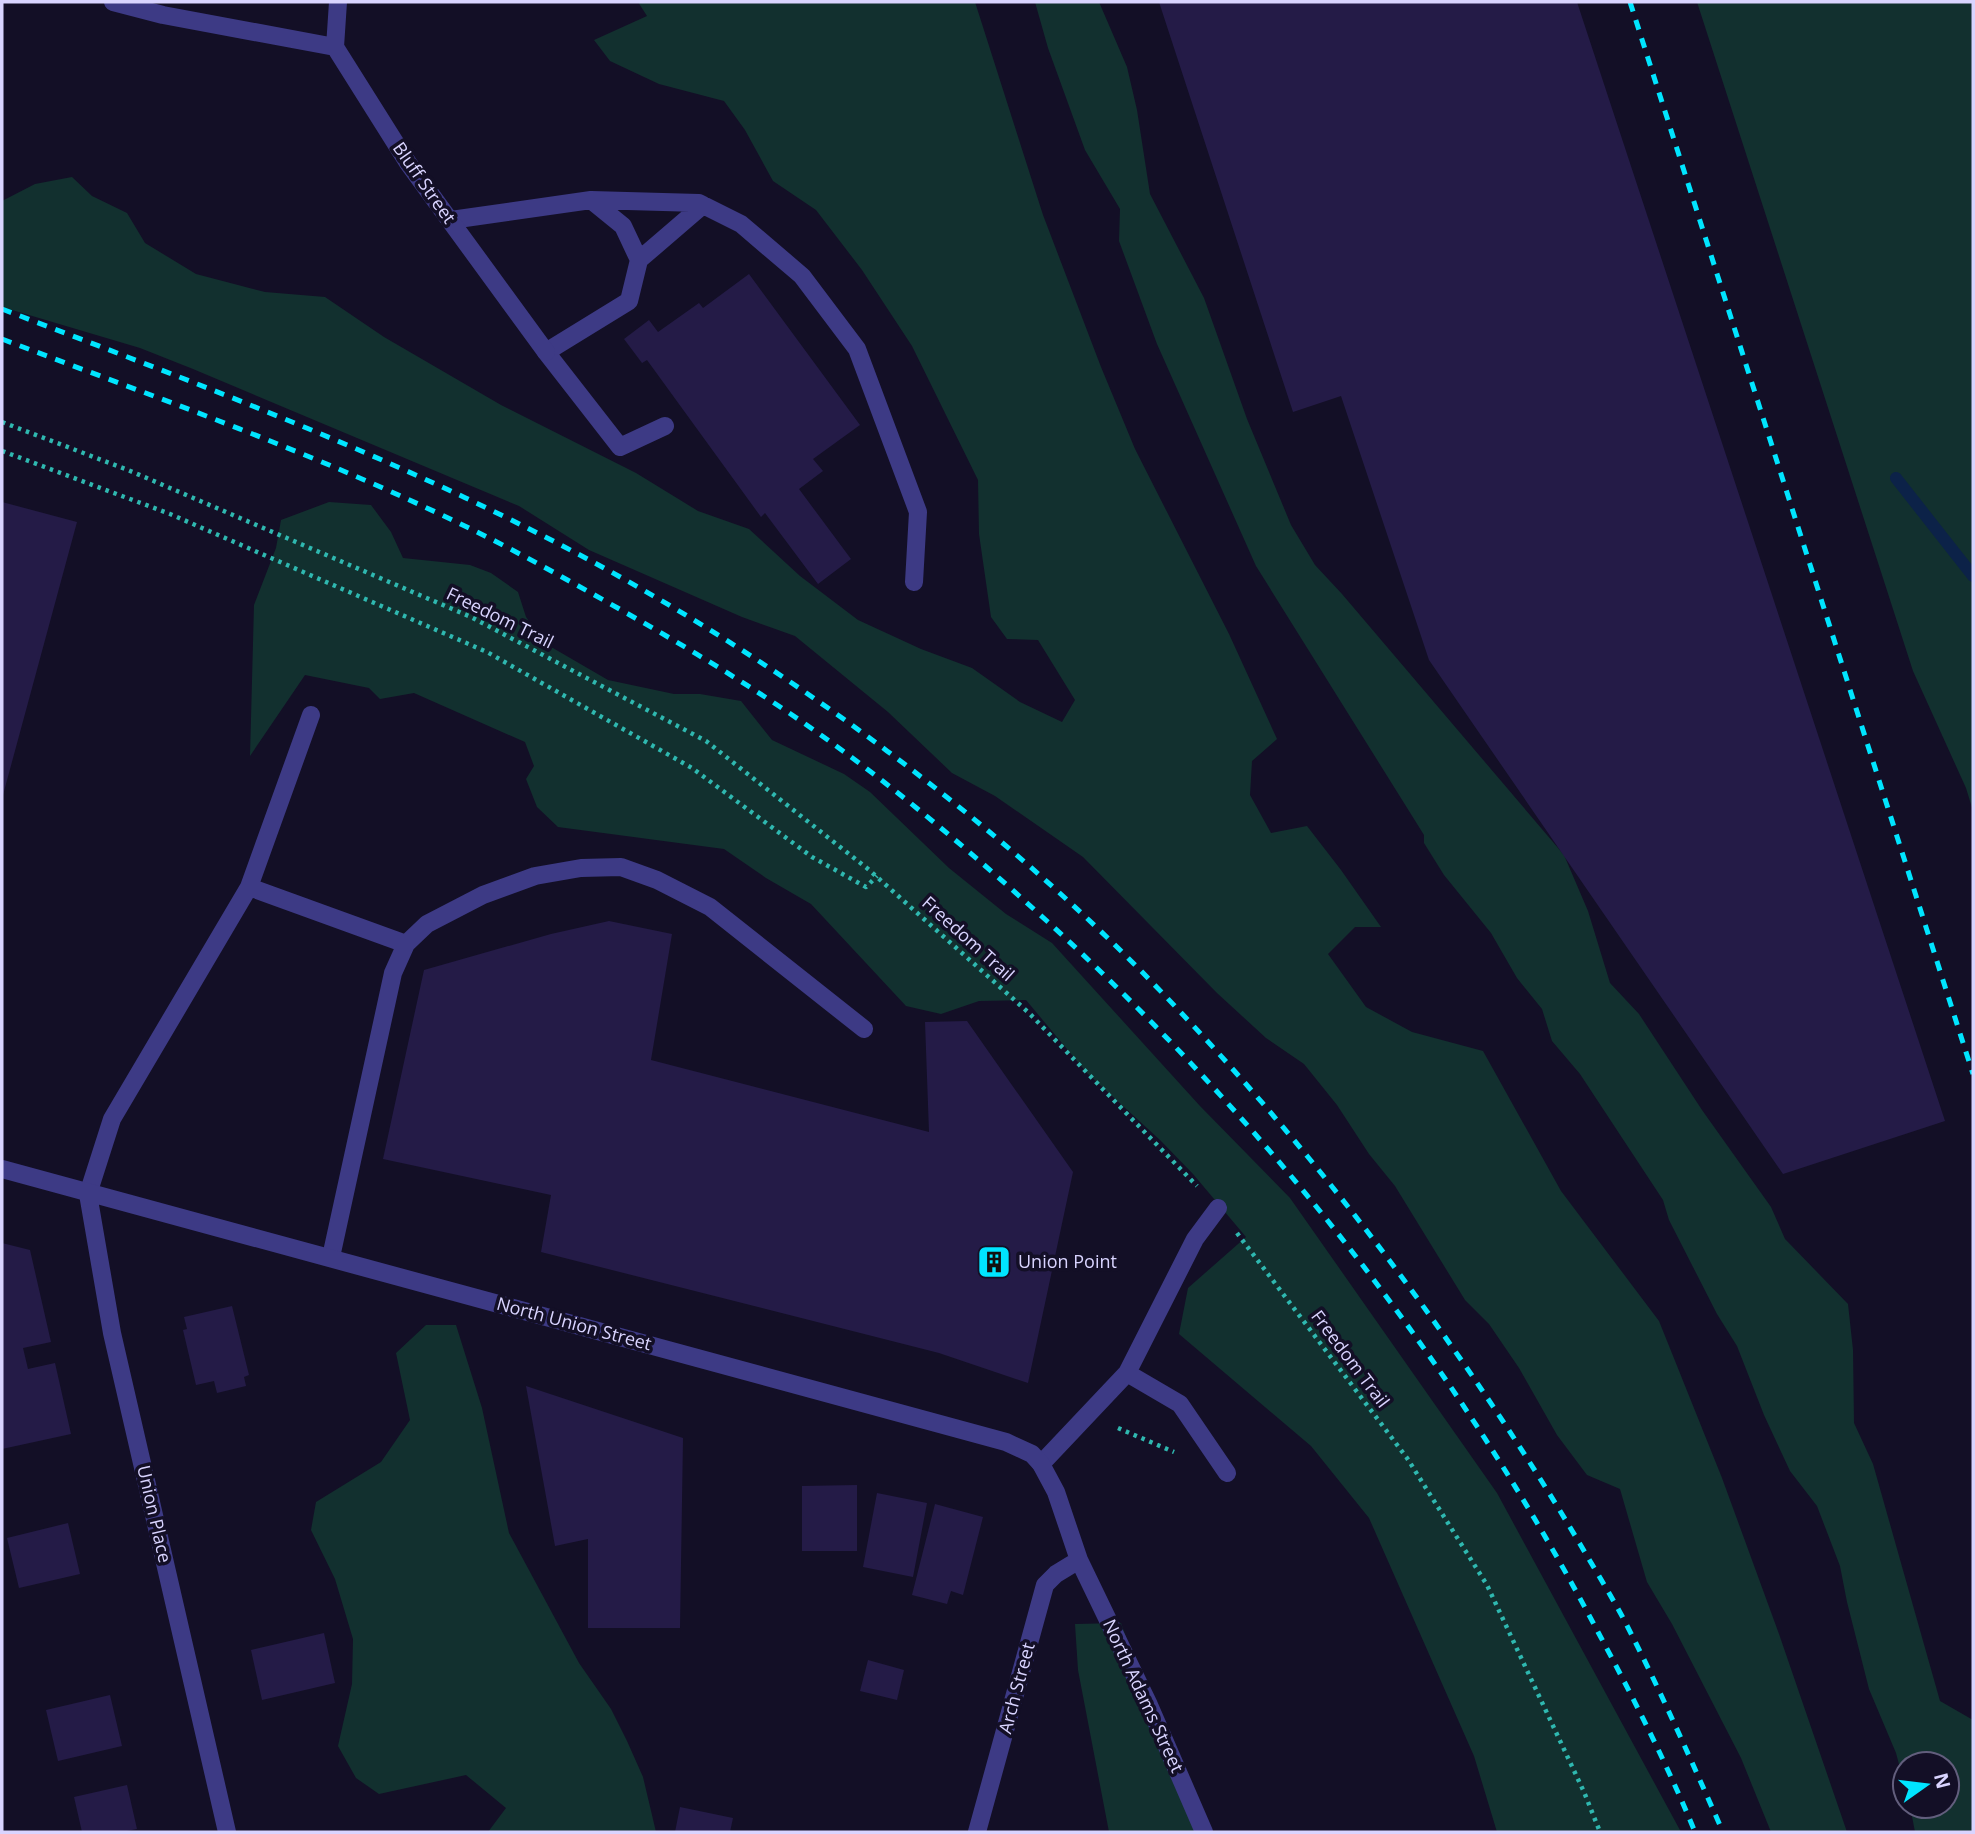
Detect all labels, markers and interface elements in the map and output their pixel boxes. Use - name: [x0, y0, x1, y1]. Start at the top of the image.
- street label: Bluff Street: [388, 137, 462, 228]
- street label: Freedom Trail: [443, 581, 558, 653]
- street label: Freedom Trail: [917, 890, 1020, 986]
- building icon: Union Point: [975, 1243, 1013, 1281]
- place label: Union Point: [1018, 1249, 1117, 1273]
- street label: North Union Street: [494, 1291, 654, 1355]
- street label: Freedom Trail: [1306, 1305, 1395, 1412]
- street label: Union Place: [132, 1463, 178, 1565]
- street label: North Adams Street: [1098, 1615, 1190, 1776]
- street label: Arch Street: [992, 1640, 1040, 1736]
- north arrow: [1891, 1750, 1961, 1820]
- text: N: [1928, 1770, 1957, 1792]

